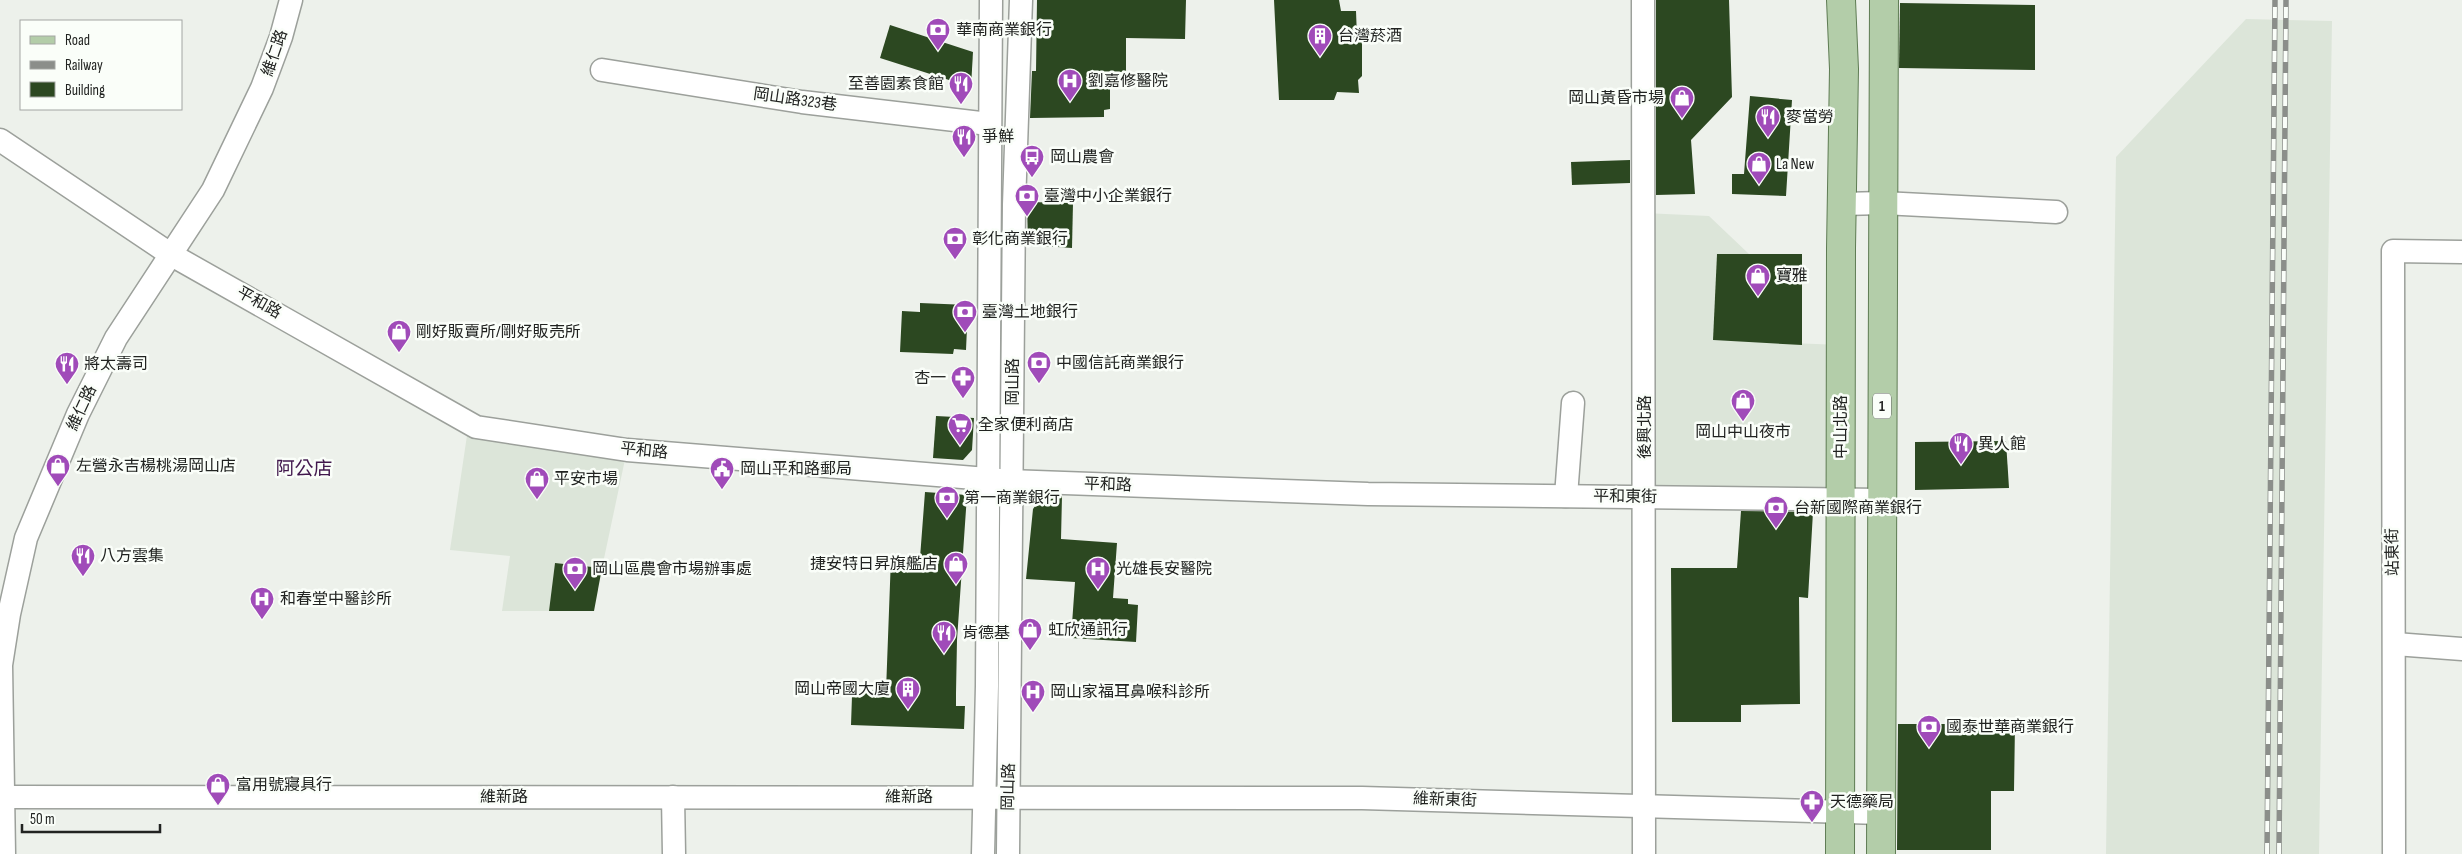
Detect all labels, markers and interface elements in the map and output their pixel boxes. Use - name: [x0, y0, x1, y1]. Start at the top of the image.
- bank icon: 華南商業銀行: [925, 17, 951, 51]
- legend: [20, 20, 182, 110]
- place label: 華南商業銀行: [956, 21, 1052, 40]
- building icon: 台灣菸酒: [1307, 23, 1333, 57]
- street label: 維仁路: [258, 27, 292, 79]
- place label: 台灣菸酒: [1338, 27, 1402, 46]
- text: Road: [65, 31, 90, 50]
- text: Railway: [65, 56, 103, 75]
- hospital icon: 劉嘉修醫院: [1057, 68, 1083, 102]
- restaurant icon: 至善園素食館: [948, 71, 974, 105]
- place label: 劉嘉修醫院: [1088, 72, 1168, 91]
- place label: 至善園素食館: [848, 75, 944, 94]
- text: Building: [65, 81, 105, 100]
- street label: 岡山路323巷: [752, 85, 838, 115]
- shop icon: 岡山黃昏市場: [1669, 85, 1695, 119]
- place label: 岡山黃昏市場: [1568, 89, 1664, 108]
- restaurant icon: 麥當勞: [1755, 104, 1781, 138]
- place label: 麥當勞: [1786, 108, 1834, 127]
- restaurant icon: 爭鮮: [951, 124, 977, 158]
- place label: 爭鮮: [982, 128, 1014, 147]
- bus stop icon: 岡山農會: [1019, 144, 1045, 178]
- place label: 岡山農會: [1050, 148, 1114, 167]
- shop icon: La New: [1746, 151, 1772, 185]
- place label: La New: [1776, 155, 1814, 174]
- bank icon: 臺灣中小企業銀行: [1014, 183, 1040, 217]
- place label: 臺灣中小企業銀行: [1044, 187, 1172, 206]
- bank icon: 彰化商業銀行: [942, 226, 968, 260]
- place label: 彰化商業銀行: [972, 230, 1068, 249]
- shop icon: 寶雅: [1745, 263, 1771, 297]
- place label: 寶雅: [1776, 266, 1808, 286]
- street label: 平和路: [233, 283, 285, 323]
- bank icon: 臺灣土地銀行: [952, 299, 978, 333]
- place label: 臺灣土地銀行: [982, 303, 1078, 322]
- shop icon: 剛好販賣所/剛好販売所: [386, 319, 412, 353]
- place label: 剛好販賣所/剛好販売所: [416, 323, 581, 342]
- bank icon: 中國信託商業銀行: [1026, 350, 1052, 384]
- restaurant icon: 將太壽司: [54, 351, 80, 385]
- place label: 中國信託商業銀行: [1056, 354, 1184, 373]
- place label: 將太壽司: [84, 355, 148, 374]
- street label: 岡山路: [1004, 358, 1023, 406]
- pharmacy icon: 杏一: [950, 365, 976, 399]
- place label: 杏一: [914, 369, 946, 388]
- street label: 維仁路: [63, 382, 101, 434]
- shop icon: 岡山中山夜市: [1730, 388, 1756, 422]
- road number: 1: [1873, 394, 1891, 418]
- street label: 後興北路: [1636, 395, 1655, 459]
- street label: 中山北路: [1832, 395, 1851, 459]
- supermarket icon: 全家便利商店: [947, 412, 973, 446]
- place label: 全家便利商店: [978, 416, 1074, 435]
- place label: 岡山中山夜市: [1695, 423, 1791, 442]
- restaurant icon: 異人館: [1948, 431, 1974, 465]
- place label: 異人館: [1978, 435, 2026, 454]
- street label: 平和路: [619, 439, 669, 463]
- shop icon: 左營永吉楊桃湯岡山店: [45, 453, 71, 487]
- public building icon: 岡山平和路郵局: [709, 456, 735, 490]
- place label: 左營永吉楊桃湯岡山店: [76, 457, 236, 476]
- district label: 阿公店: [275, 458, 333, 481]
- place label: 岡山平和路郵局: [740, 460, 852, 479]
- shop icon: 平安市場: [524, 466, 550, 500]
- place label: 平安市場: [554, 470, 618, 489]
- street label: 平和路: [1084, 475, 1132, 495]
- bank icon: 第一商業銀行: [934, 485, 960, 519]
- street label: 平和東街: [1593, 487, 1657, 507]
- place label: 第一商業銀行: [964, 489, 1060, 508]
- bank icon: 台新國際商業銀行: [1763, 495, 1789, 529]
- place label: 台新國際商業銀行: [1794, 499, 1922, 518]
- street label: 站東街: [2383, 528, 2403, 576]
- restaurant icon: 八方雲集: [70, 543, 96, 577]
- place label: 八方雲集: [100, 547, 164, 566]
- shop icon: 捷安特日昇旗艦店: [943, 551, 969, 585]
- place label: 捷安特日昇旗艦店: [810, 555, 938, 574]
- bank icon: 岡山區農會市場辦事處: [562, 556, 588, 590]
- hospital icon: 光雄長安醫院: [1085, 556, 1111, 590]
- place label: 岡山區農會市場辦事處: [592, 560, 752, 579]
- place label: 光雄長安醫院: [1116, 560, 1212, 579]
- hospital icon: 和春堂中醫診所: [249, 586, 275, 620]
- place label: 和春堂中醫診所: [280, 590, 392, 609]
- shop icon: 虹欣通訊行: [1017, 617, 1043, 651]
- restaurant icon: 肯德基: [931, 620, 957, 654]
- place label: 虹欣通訊行: [1048, 621, 1128, 640]
- place label: 肯德基: [962, 624, 1010, 643]
- building icon: 岡山帝國大廈: [895, 676, 921, 710]
- hospital icon: 岡山家福耳鼻喉科診所: [1020, 679, 1046, 713]
- place label: 岡山帝國大廈: [794, 680, 890, 699]
- place label: 岡山家福耳鼻喉科診所: [1050, 683, 1210, 702]
- bank icon: 國泰世華商業銀行: [1916, 714, 1942, 748]
- place label: 國泰世華商業銀行: [1946, 718, 2074, 737]
- street label: 岡山路: [999, 763, 1019, 811]
- shop icon: 富用號寢具行: [205, 772, 231, 806]
- place label: 富用號寢具行: [236, 776, 332, 795]
- street label: 維新路: [480, 788, 528, 807]
- street label: 維新路: [885, 788, 933, 807]
- street label: 維新東街: [1413, 789, 1477, 811]
- pharmacy icon: 天德藥局: [1799, 789, 1825, 823]
- place label: 天德藥局: [1830, 793, 1894, 812]
- scale bar: [22, 802, 160, 834]
- text: 50 m: [30, 810, 55, 829]

